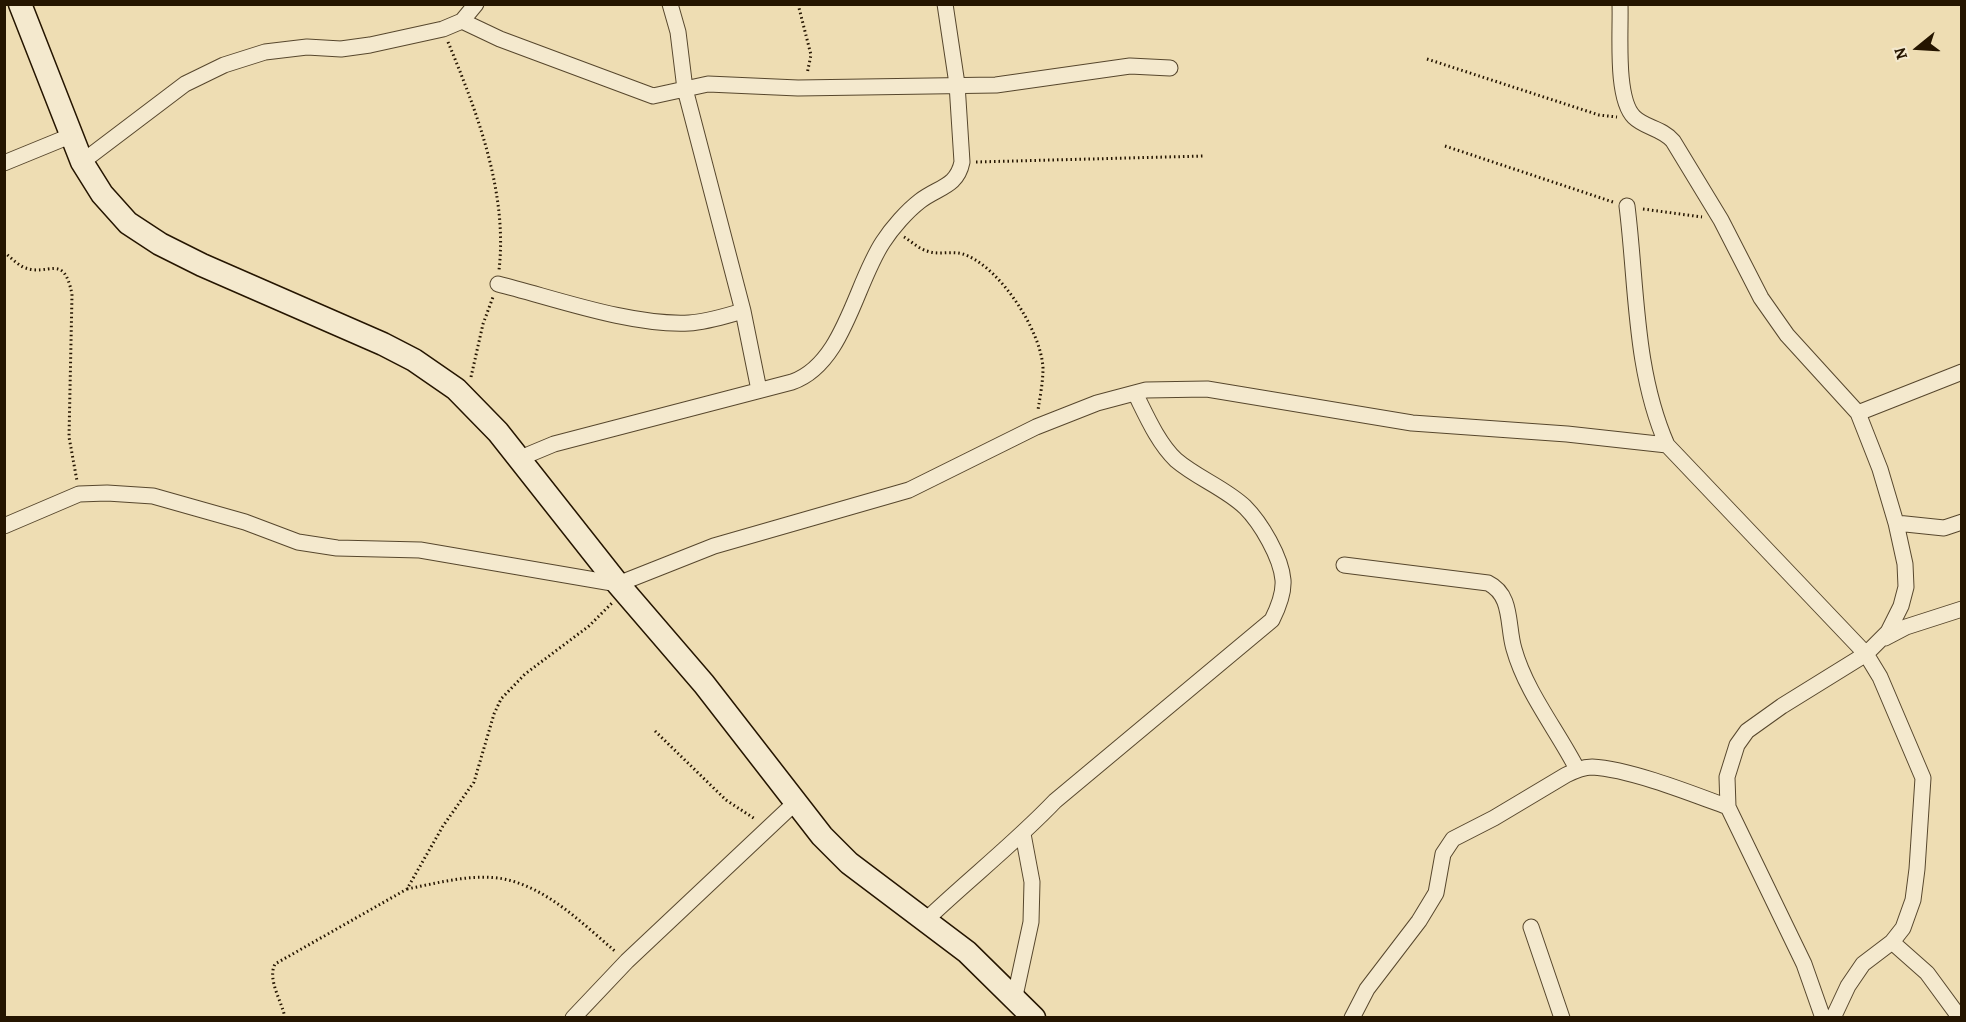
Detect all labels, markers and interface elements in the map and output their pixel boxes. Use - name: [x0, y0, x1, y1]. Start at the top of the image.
- north arrow: [1888, 18, 1948, 78]
- text: N: [1889, 45, 1913, 63]

